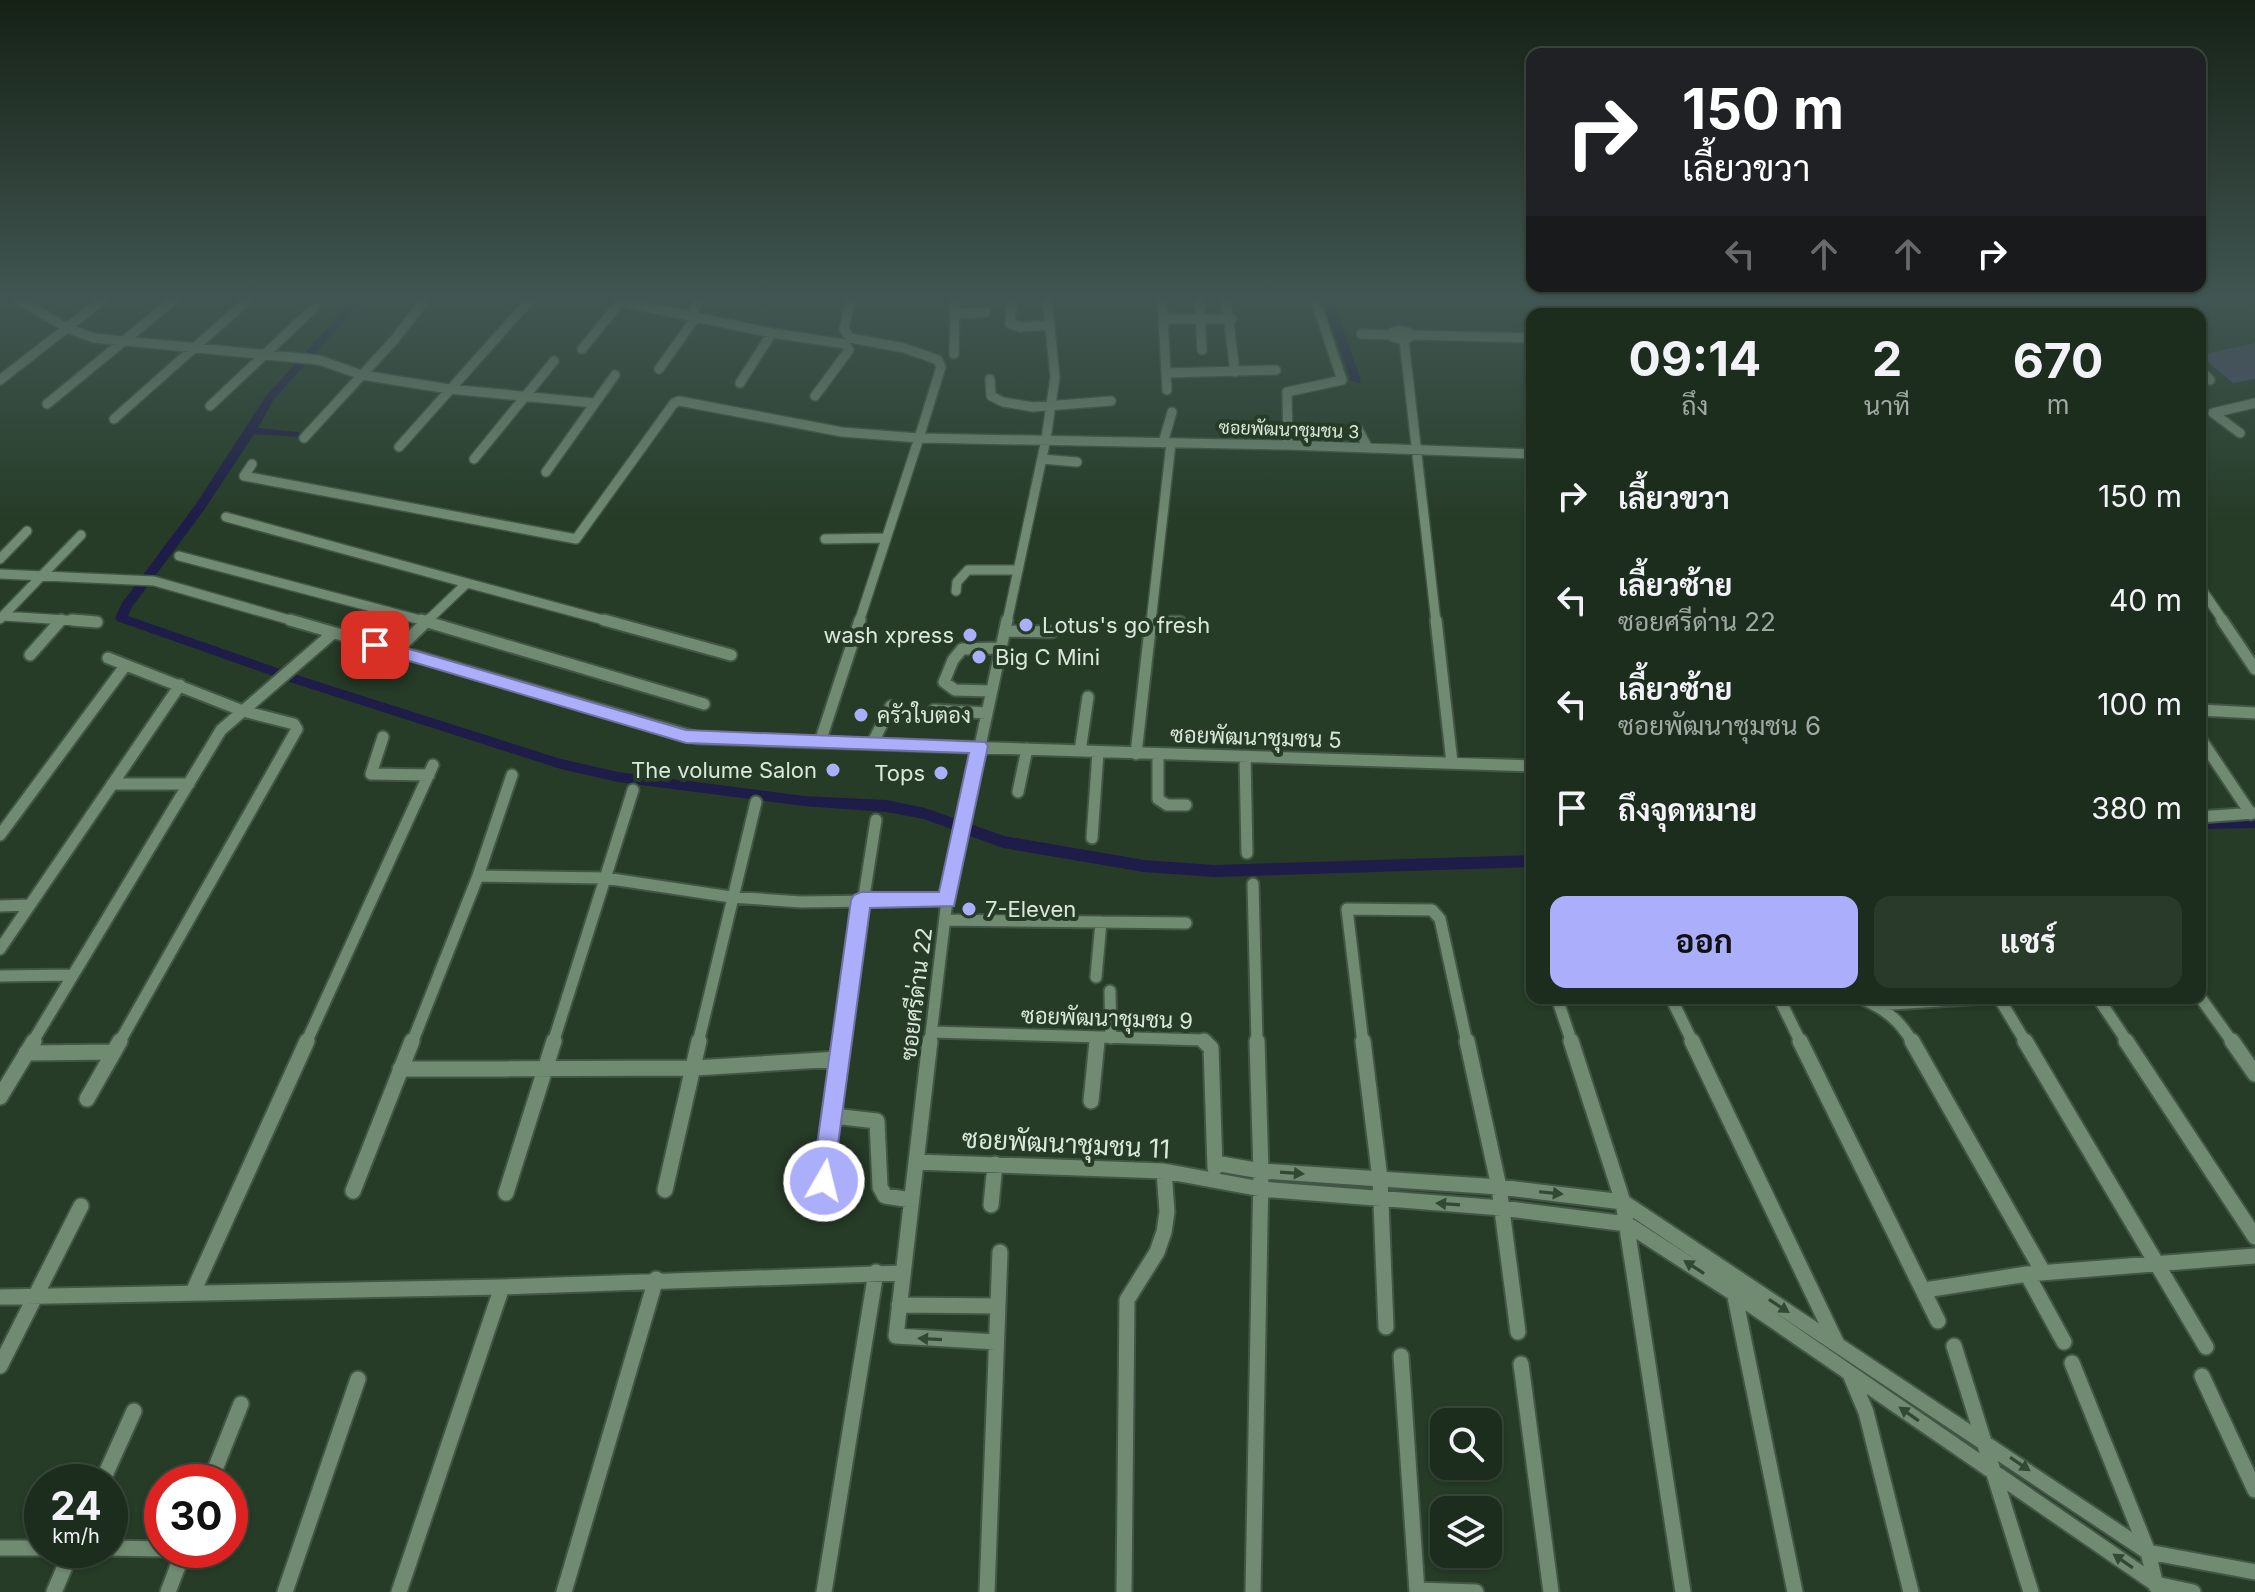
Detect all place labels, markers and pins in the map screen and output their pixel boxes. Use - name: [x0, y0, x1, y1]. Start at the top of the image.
- pin: [341, 611, 409, 679]
- place label: Lotus's go fresh: [1042, 612, 1210, 638]
- marker: Lotus's go fresh: [1017, 616, 1035, 634]
- place label: wash xpress: [823, 622, 954, 648]
- marker: wash xpress: [961, 626, 979, 644]
- place label: Big C Mini: [995, 644, 1100, 670]
- marker: Big C Mini: [970, 648, 988, 666]
- place label: ครัวใบตอง: [877, 701, 971, 728]
- marker: ครัวใบตอง: [852, 706, 870, 724]
- place label: The volume Salon: [631, 757, 817, 783]
- place label: Tops: [874, 760, 925, 786]
- marker: The volume Salon: [824, 761, 842, 779]
- marker: Tops: [932, 764, 950, 782]
- place label: 7-Eleven: [985, 896, 1076, 922]
- marker: 7-Eleven: [960, 900, 978, 918]

